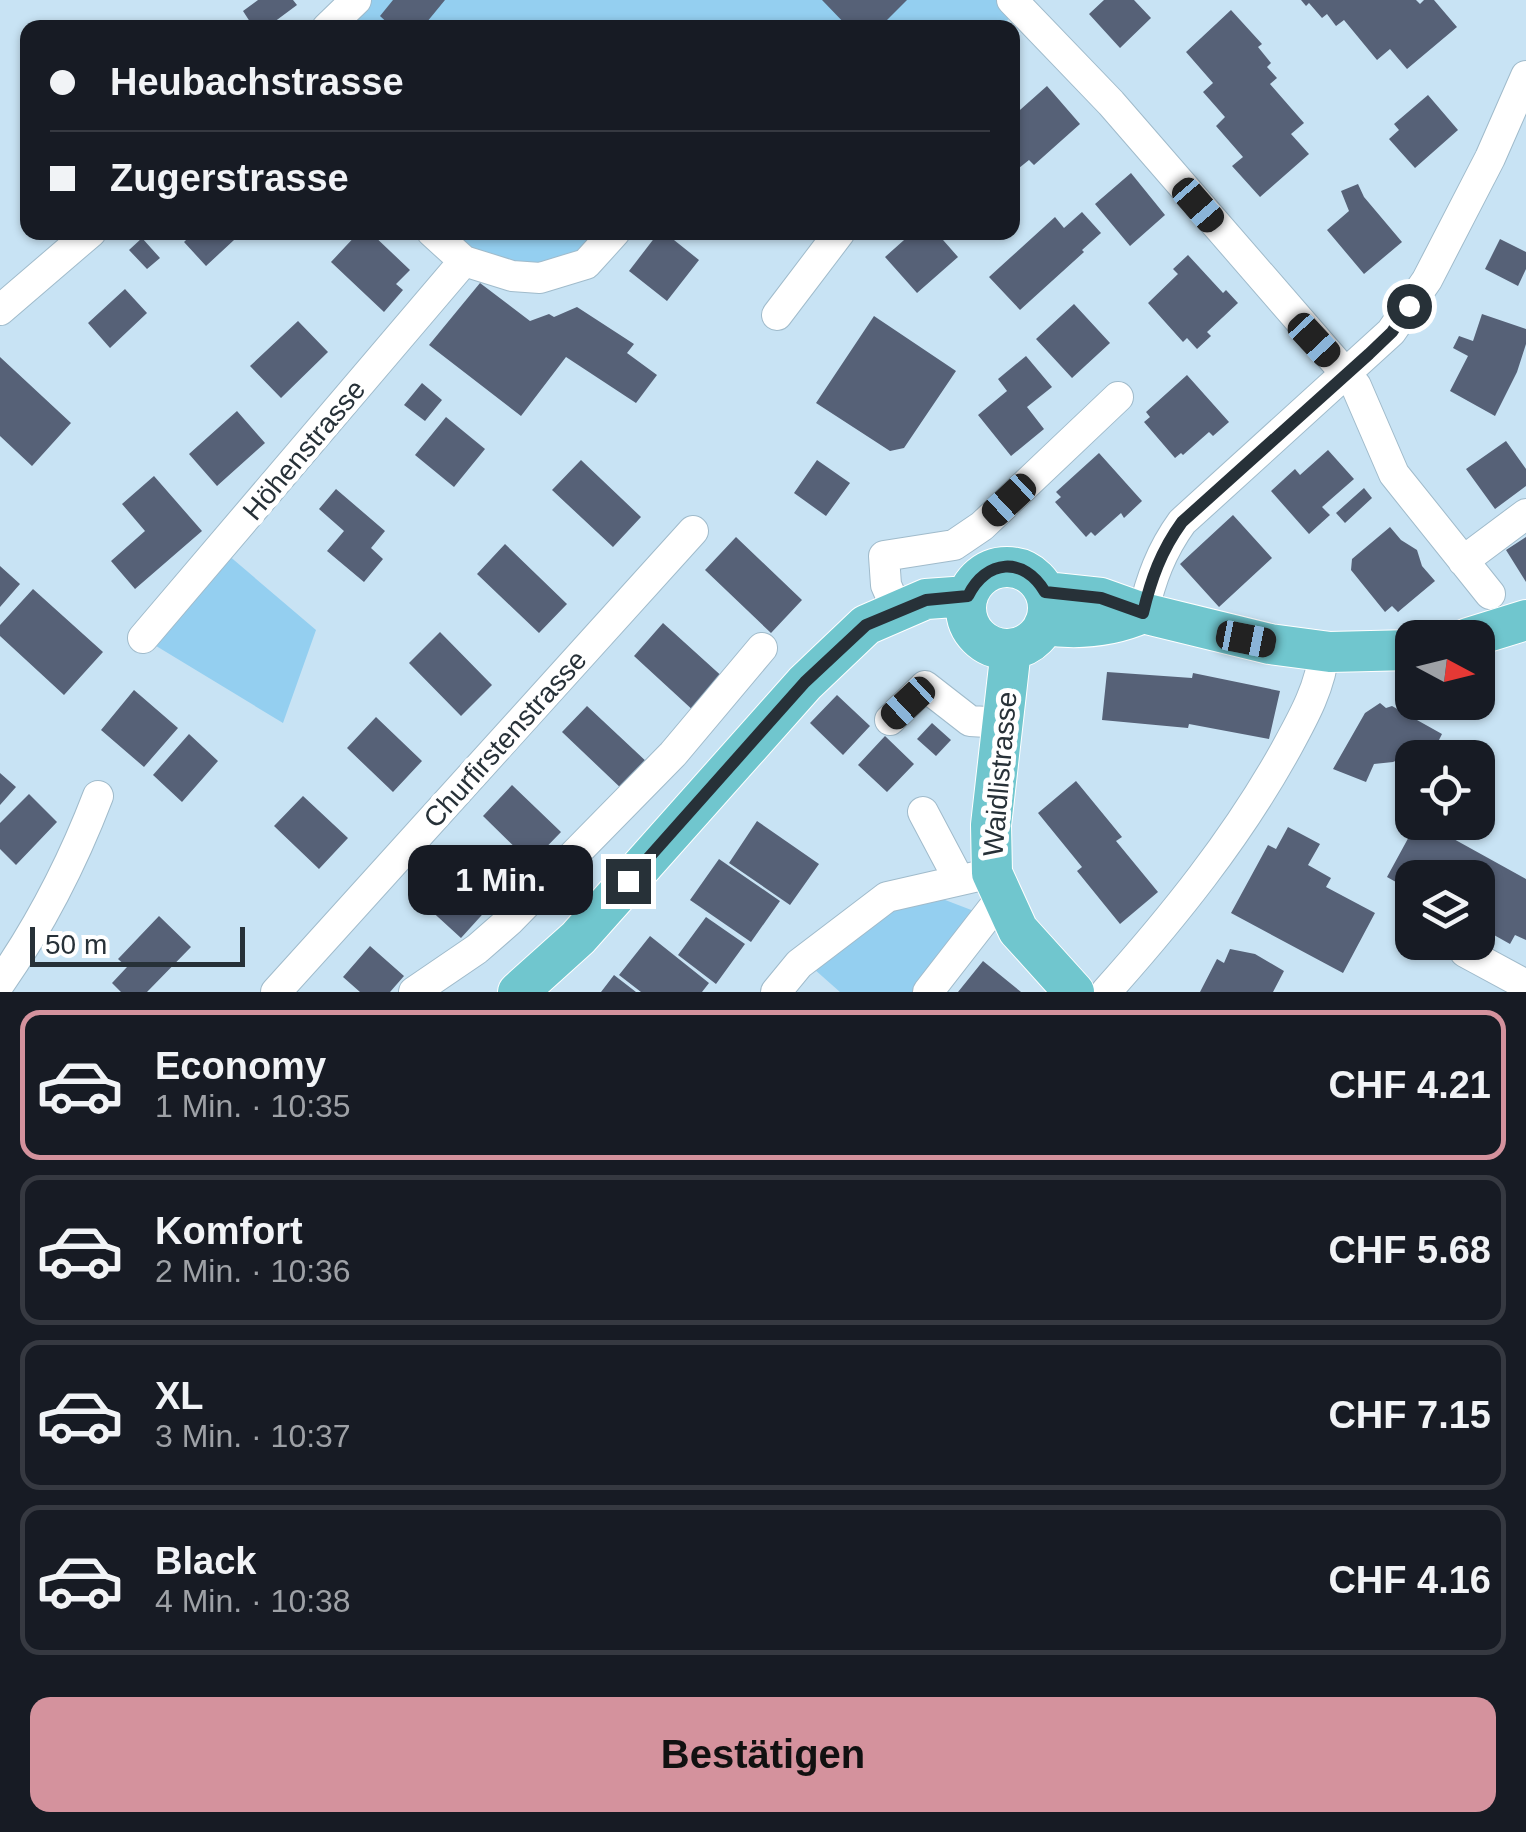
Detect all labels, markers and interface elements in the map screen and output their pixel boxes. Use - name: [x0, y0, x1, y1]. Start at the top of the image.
- text: Heubachstrasse: [110, 61, 404, 103]
- text: Zugerstrasse: [110, 157, 349, 199]
- car: [1167, 173, 1229, 237]
- route start: [1387, 284, 1432, 329]
- car: [1283, 308, 1345, 372]
- street label: Höhenstrasse: [237, 374, 371, 526]
- car: [977, 469, 1041, 531]
- car: [1214, 619, 1278, 659]
- north arrow: [1395, 620, 1495, 720]
- map controls: [1395, 620, 1495, 960]
- street label: Churfirstenstrasse: [417, 644, 593, 834]
- car: [876, 672, 940, 734]
- street label: Waidlistrasse: [977, 690, 1023, 858]
- button: locate: [1395, 740, 1495, 840]
- callout: 1 Min.: [408, 846, 593, 916]
- route end: [606, 859, 651, 904]
- button: layers: [1395, 860, 1495, 960]
- text: 1 Min.: [455, 862, 546, 898]
- scale bar: [30, 922, 245, 966]
- text: 50 m: [45, 929, 107, 960]
- icon: car: [35, 1040, 125, 1130]
- text: Economy: [155, 1045, 326, 1087]
- text: CHF 4.21: [1328, 1064, 1491, 1106]
- text: 1 Min. · 10:35: [155, 1088, 351, 1124]
- icon: car: [35, 1205, 125, 1295]
- text: Komfort: [155, 1210, 303, 1252]
- text: CHF 5.68: [1328, 1229, 1491, 1271]
- text: 2 Min. · 10:36: [155, 1253, 351, 1289]
- icon: car: [35, 1370, 125, 1460]
- text: XL: [155, 1375, 204, 1417]
- text: CHF 7.15: [1328, 1394, 1491, 1436]
- text: 3 Min. · 10:37: [155, 1418, 351, 1454]
- icon: car: [35, 1535, 125, 1625]
- text: Black: [155, 1540, 256, 1582]
- text: CHF 4.16: [1328, 1559, 1491, 1601]
- text: 4 Min. · 10:38: [155, 1583, 351, 1619]
- button: Bestätigen: [30, 1697, 1496, 1812]

